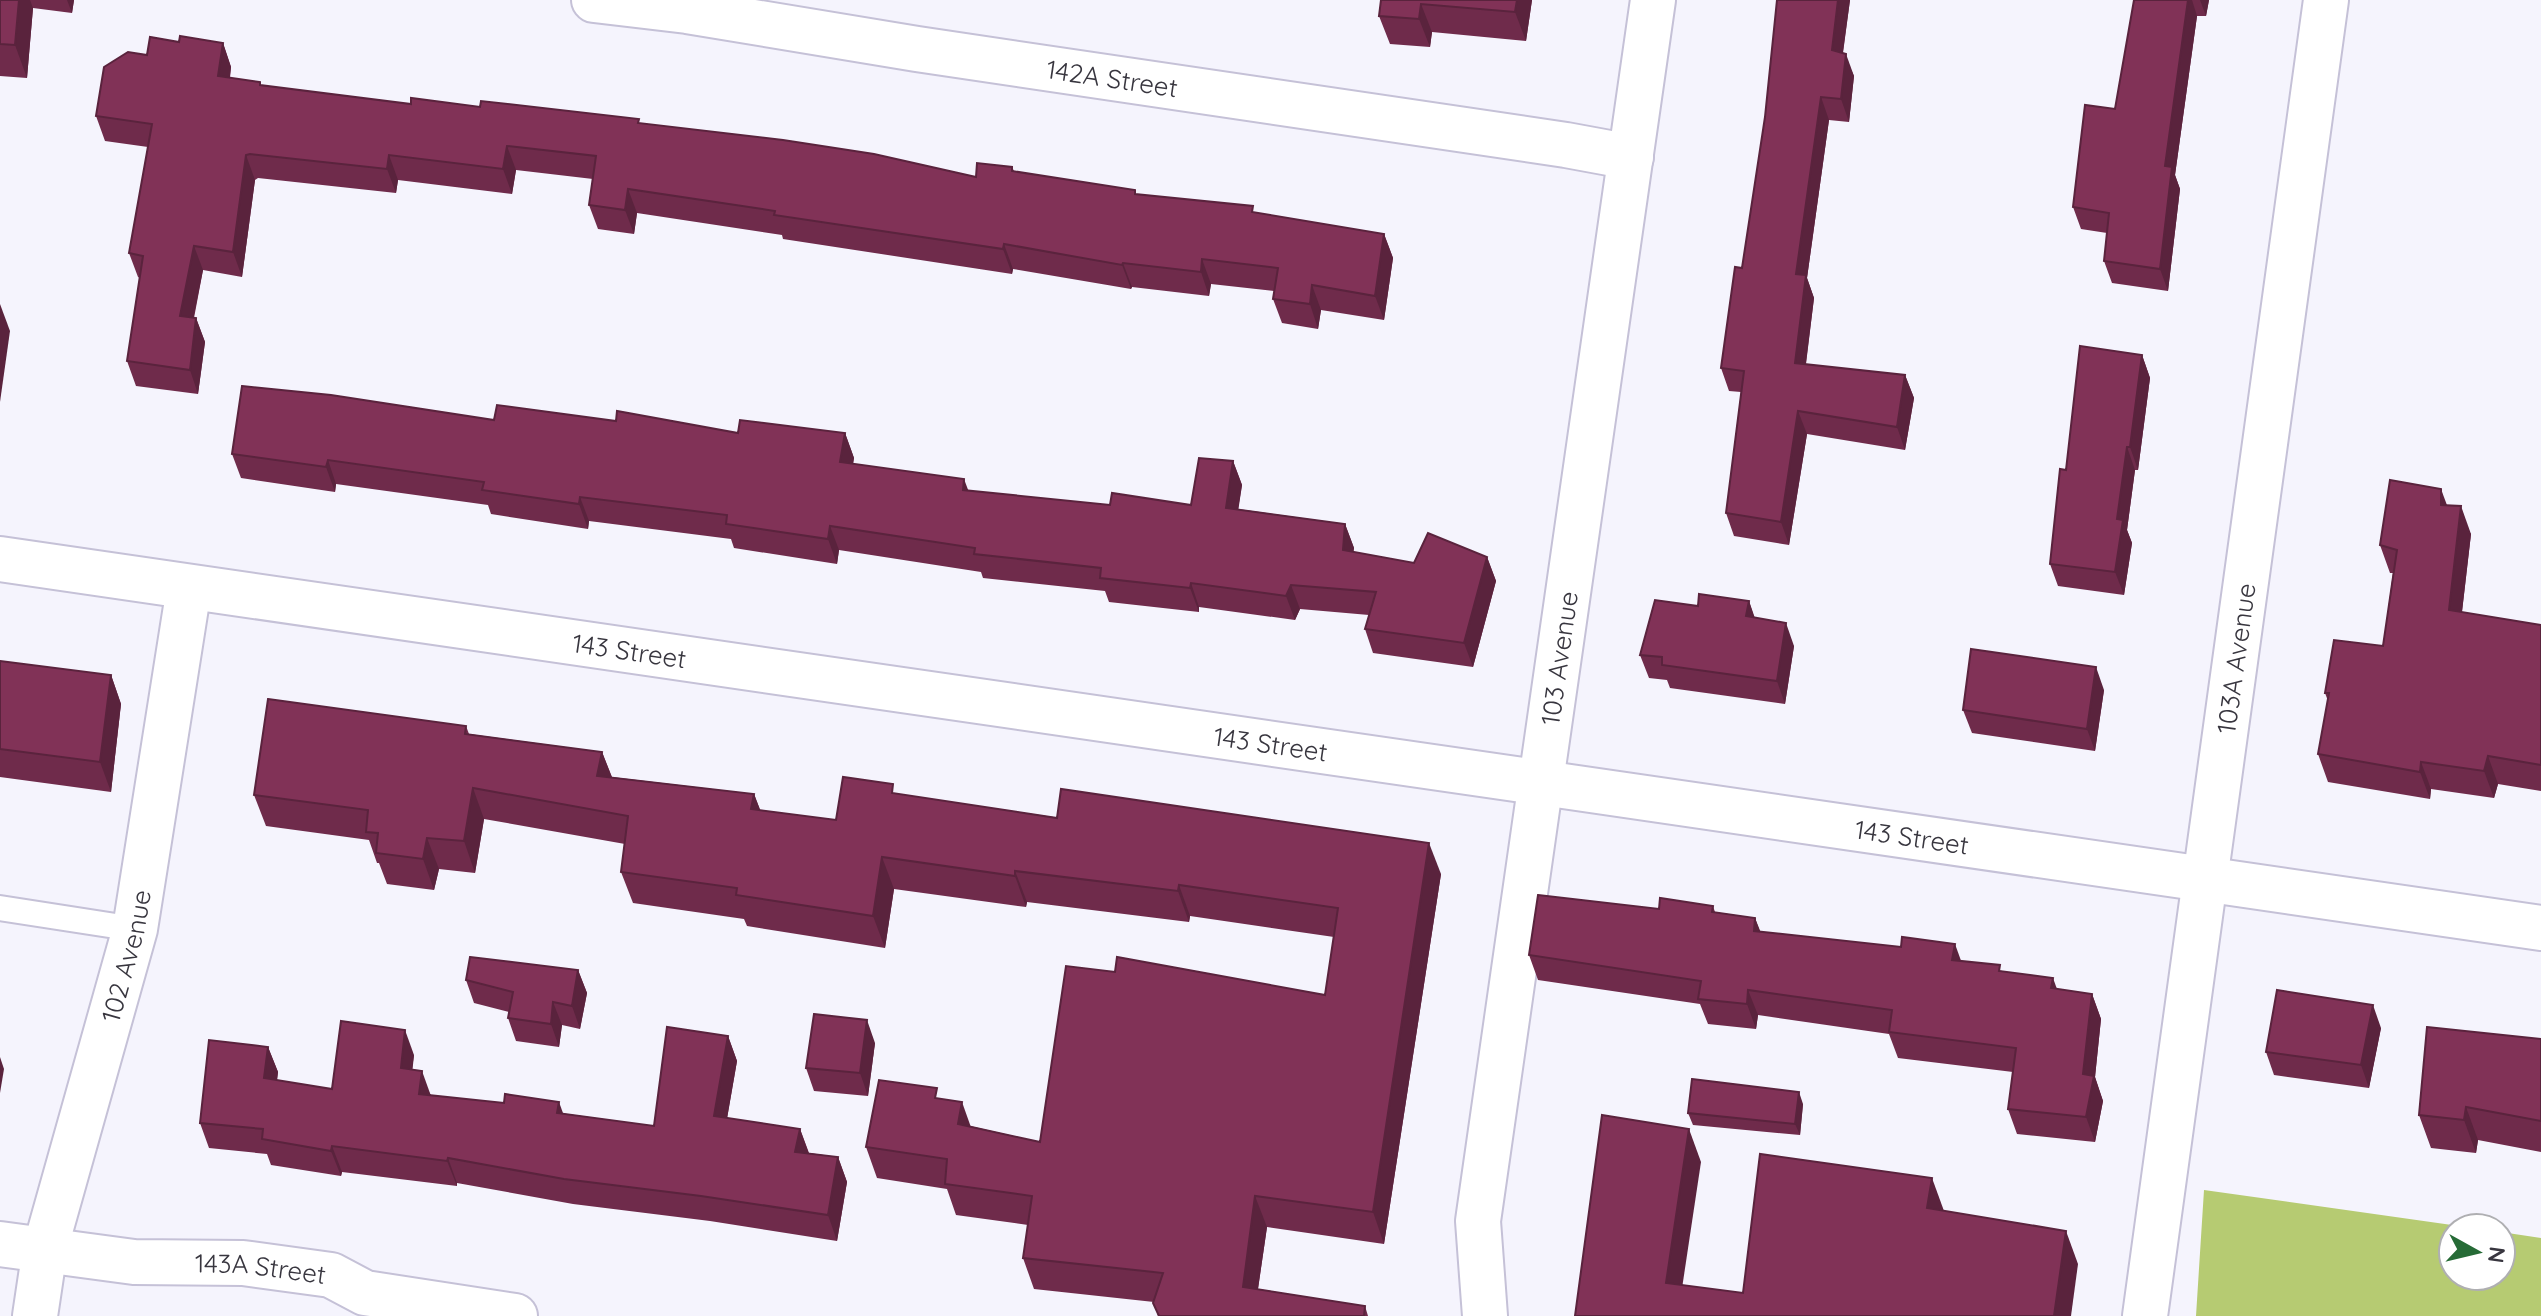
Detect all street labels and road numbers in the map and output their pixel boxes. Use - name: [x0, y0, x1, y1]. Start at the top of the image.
- street label: 142A Street: [1044, 52, 1180, 104]
- street label: 103A Avenue: [2209, 581, 2262, 736]
- street label: 103 Avenue: [1533, 589, 1585, 727]
- street label: 143 Street: [570, 626, 689, 675]
- street label: 143 Street: [1211, 719, 1330, 768]
- street label: 143 Street: [1853, 812, 1971, 861]
- street label: 102 Avenue: [93, 887, 157, 1026]
- street label: 143A Street: [195, 1246, 328, 1291]

